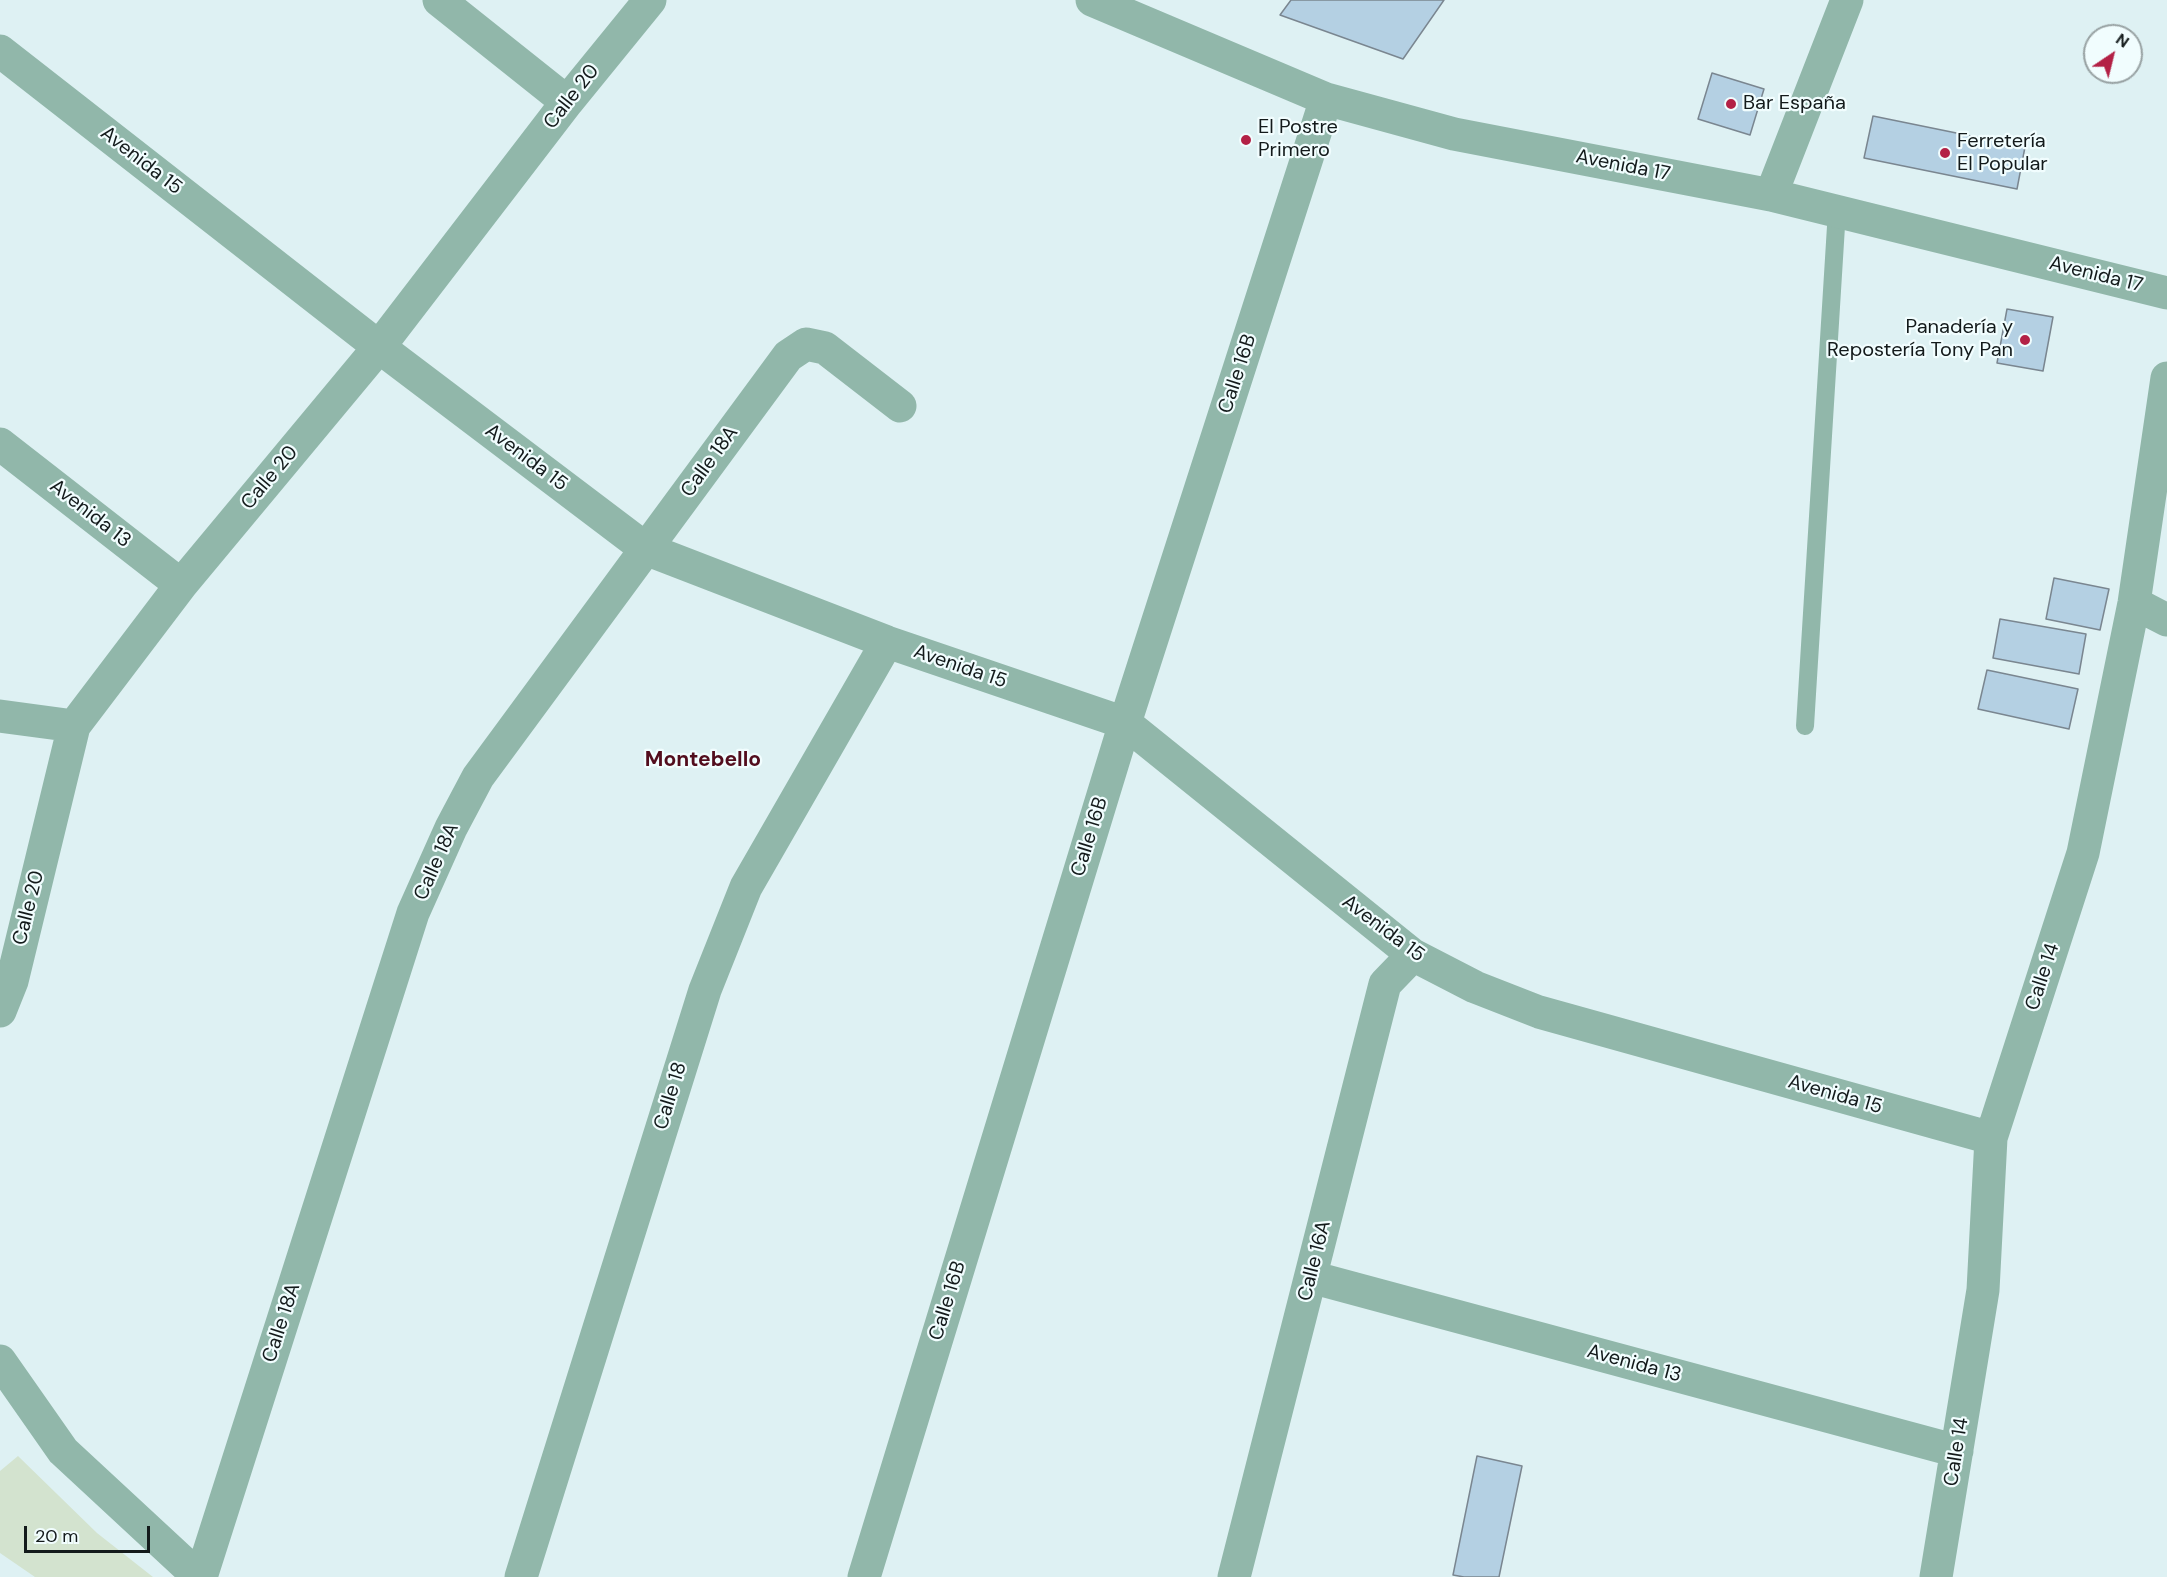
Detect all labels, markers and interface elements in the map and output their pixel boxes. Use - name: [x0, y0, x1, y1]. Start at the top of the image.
- north arrow: [2083, 24, 2143, 84]
- text: N: [2112, 29, 2133, 52]
- street label: Calle 20: [539, 60, 605, 134]
- place label: Bar España: [1743, 92, 1846, 116]
- marker: Bar España: [1724, 97, 1738, 111]
- place label: El Postre Primero: [1258, 116, 1338, 163]
- street label: Avenida 15: [95, 122, 187, 200]
- place label: Ferretería El Popular: [1957, 130, 2048, 177]
- marker: El Postre Primero: [1239, 133, 1253, 147]
- street label: Avenida 17: [1574, 145, 1672, 187]
- marker: Ferretería El Popular: [1938, 146, 1952, 160]
- street label: Avenida 17: [2047, 252, 2145, 298]
- place label: Panadería y Repostería Tony Pan: [1827, 316, 2013, 363]
- street label: Calle 16B: [1214, 331, 1262, 417]
- marker: Panadería y Repostería Tony Pan: [2018, 333, 2032, 347]
- street label: Avenida 15: [480, 419, 572, 497]
- street label: Calle 18A: [676, 422, 744, 502]
- street label: Calle 20: [236, 441, 304, 515]
- street label: Avenida 13: [44, 475, 136, 553]
- street label: Avenida 15: [910, 640, 1010, 694]
- district label: Montebello: [645, 747, 761, 773]
- street label: Calle 16B: [1067, 794, 1113, 880]
- street label: Calle 18A: [409, 820, 465, 904]
- street label: Calle 20: [8, 868, 50, 948]
- street label: Avenida 15: [1337, 890, 1429, 968]
- street label: Calle 14: [2021, 940, 2065, 1014]
- street label: Calle 18: [649, 1059, 693, 1133]
- street label: Avenida 15: [1785, 1070, 1885, 1120]
- street label: Calle 16A: [1293, 1218, 1337, 1304]
- street label: Calle 16B: [925, 1258, 971, 1344]
- street label: Calle 18A: [258, 1280, 306, 1366]
- street label: Avenida 13: [1584, 1340, 1684, 1388]
- street label: Calle 14: [1940, 1416, 1974, 1488]
- scale bar: [27, 1514, 153, 1552]
- text: 20 m: [35, 1524, 78, 1548]

